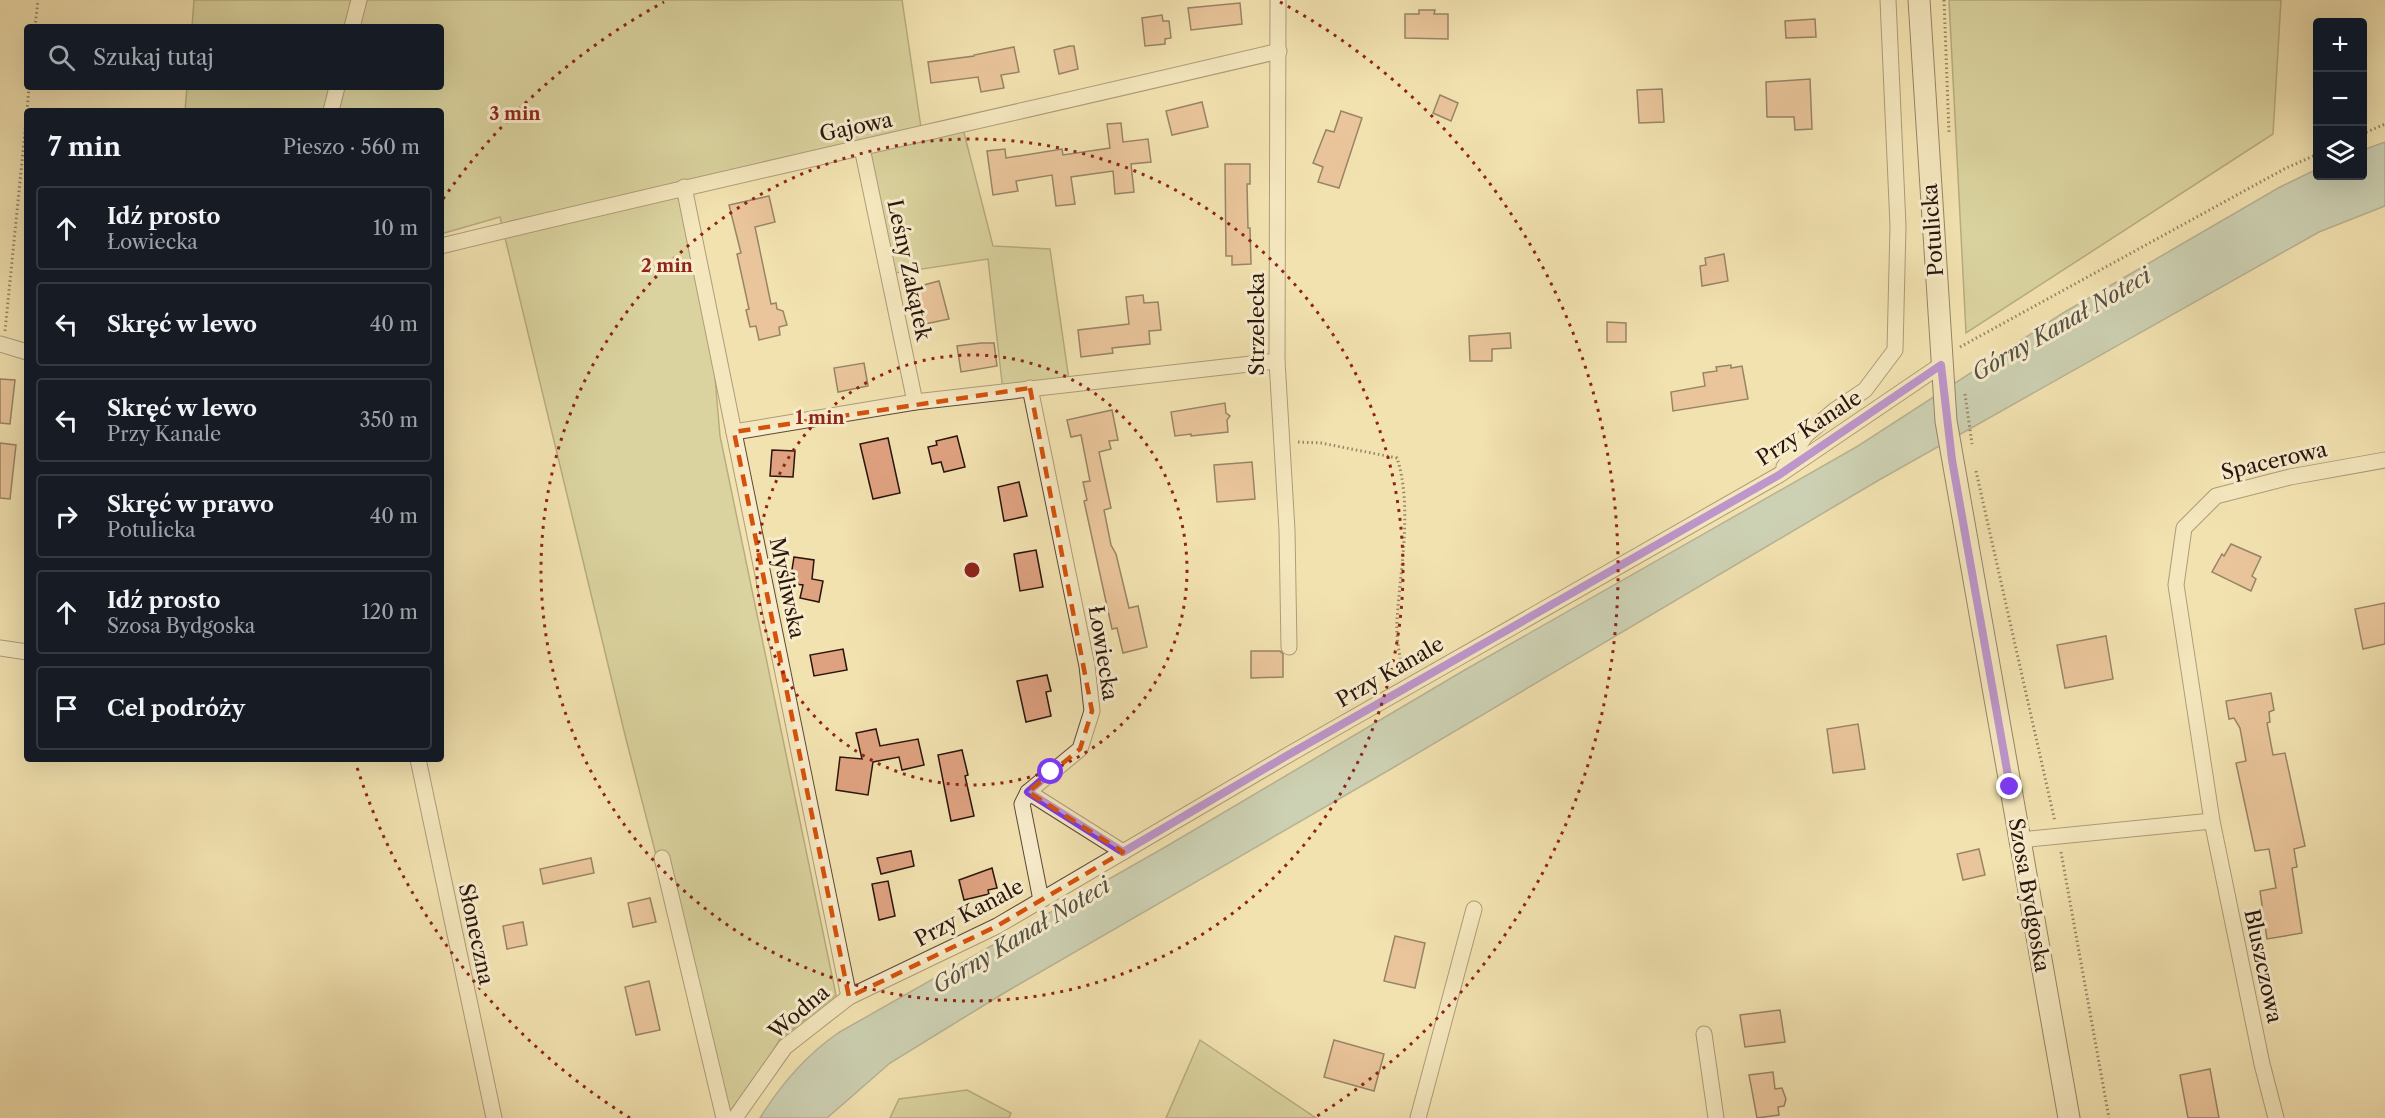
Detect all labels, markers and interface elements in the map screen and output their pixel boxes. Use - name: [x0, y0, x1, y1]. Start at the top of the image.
- map controls: [2313, 18, 2367, 180]
- button: +: [2313, 18, 2367, 72]
- search box: [24, 24, 444, 90]
- icon: search: [45, 41, 78, 74]
- text: Szukaj tutaj: [93, 44, 214, 71]
- button: −: [2313, 72, 2367, 126]
- text: 3 min: [489, 103, 541, 125]
- street label: Gajowa: [817, 106, 896, 146]
- button: layers: [2313, 126, 2367, 180]
- text: 7 min: [48, 131, 121, 163]
- text: Pieszo · 560 m: [283, 135, 420, 159]
- street label: Potulicka: [1917, 182, 1948, 277]
- street label: Leśny Zakątek: [882, 197, 937, 343]
- text: Idź prosto: [107, 203, 221, 230]
- icon: ahead: [50, 212, 83, 245]
- text: 10 m: [373, 216, 418, 240]
- text: Łowiecka: [107, 230, 198, 254]
- text: 2 min: [641, 255, 694, 277]
- water label: Górny Kanał Noteci: [1967, 262, 2157, 387]
- street label: Strzelecka: [1244, 271, 1269, 376]
- icon: left: [50, 308, 83, 341]
- text: Skręć w lewo: [107, 311, 257, 338]
- text: 40 m: [370, 312, 418, 336]
- street label: Przy Kanale: [1752, 384, 1866, 471]
- text: Skręć w lewo: [107, 395, 257, 422]
- icon: left: [50, 404, 83, 437]
- text: 1 min: [795, 407, 845, 429]
- text: 350 m: [360, 408, 418, 432]
- text: Przy Kanale: [107, 422, 221, 446]
- street label: Spacerowa: [2218, 436, 2330, 485]
- text: Skręć w prawo: [107, 491, 274, 518]
- icon: right: [50, 500, 83, 533]
- text: 40 m: [370, 504, 418, 528]
- text: Potulicka: [107, 518, 196, 542]
- street label: Myśliwska: [765, 535, 811, 641]
- centre of rings: [962, 560, 982, 580]
- text: Idź prosto: [107, 587, 221, 614]
- icon: ahead: [50, 596, 83, 629]
- text: 120 m: [361, 600, 418, 624]
- street label: Łowiecka: [1084, 604, 1123, 703]
- text: Szosa Bydgoska: [107, 614, 255, 638]
- street label: Przy Kanale: [1332, 631, 1448, 712]
- icon: arrive: [50, 692, 83, 725]
- text: Cel podróży: [107, 695, 245, 722]
- route start: [1037, 758, 1063, 784]
- route end: [1996, 773, 2022, 799]
- street label: Szosa Bydgoska: [2004, 816, 2055, 975]
- water label: Górny Kanał Noteci: [927, 871, 1116, 999]
- street label: Przy Kanale: [910, 873, 1028, 952]
- street label: Słoneczna: [454, 881, 500, 988]
- street label: Bluszczowa: [2239, 907, 2288, 1026]
- street label: Wodna: [763, 979, 835, 1045]

